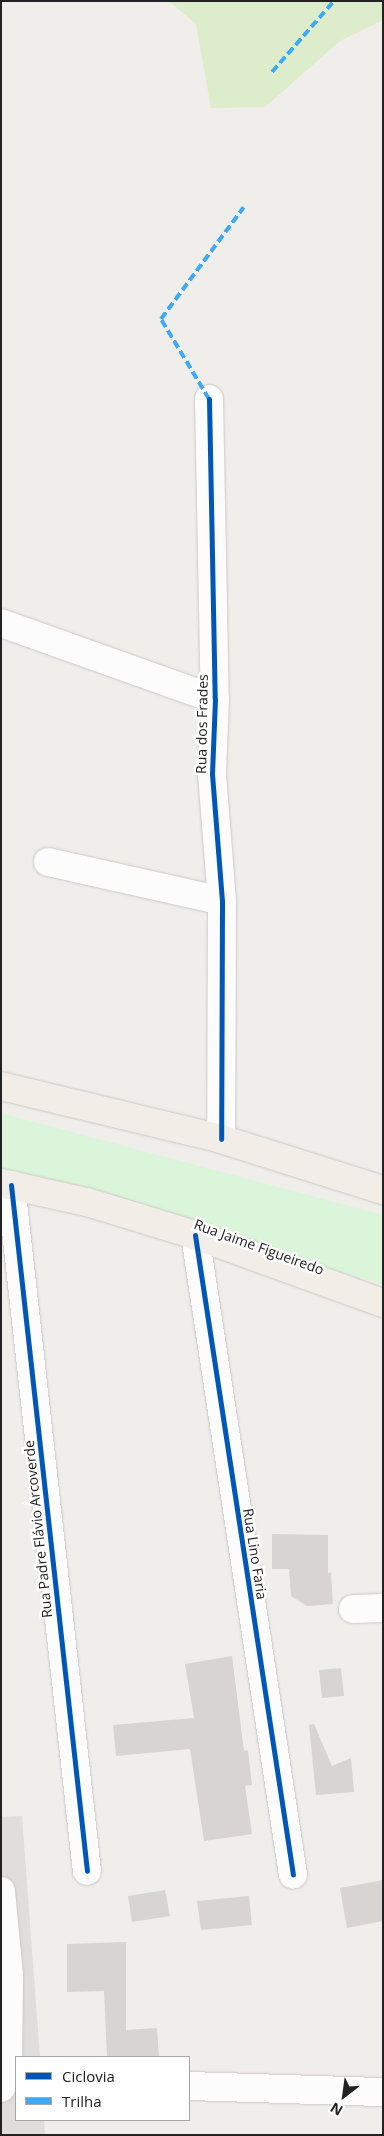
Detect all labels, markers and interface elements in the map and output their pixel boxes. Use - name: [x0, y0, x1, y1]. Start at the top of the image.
- street label: Rua dos Frades: [193, 674, 211, 774]
- street label: Rua Jaime Figueiredo: [192, 1216, 326, 1278]
- street label: Rua Padre Flávio Arcoverde: [20, 1439, 56, 1619]
- street label: Rua Lino Faria: [239, 1507, 271, 1601]
- legend: [15, 2056, 190, 2121]
- text: Ciclovia: [62, 2066, 115, 2086]
- north arrow: [319, 2071, 369, 2121]
- text: Trilha: [62, 2091, 102, 2111]
- text: N: [327, 2098, 346, 2121]

